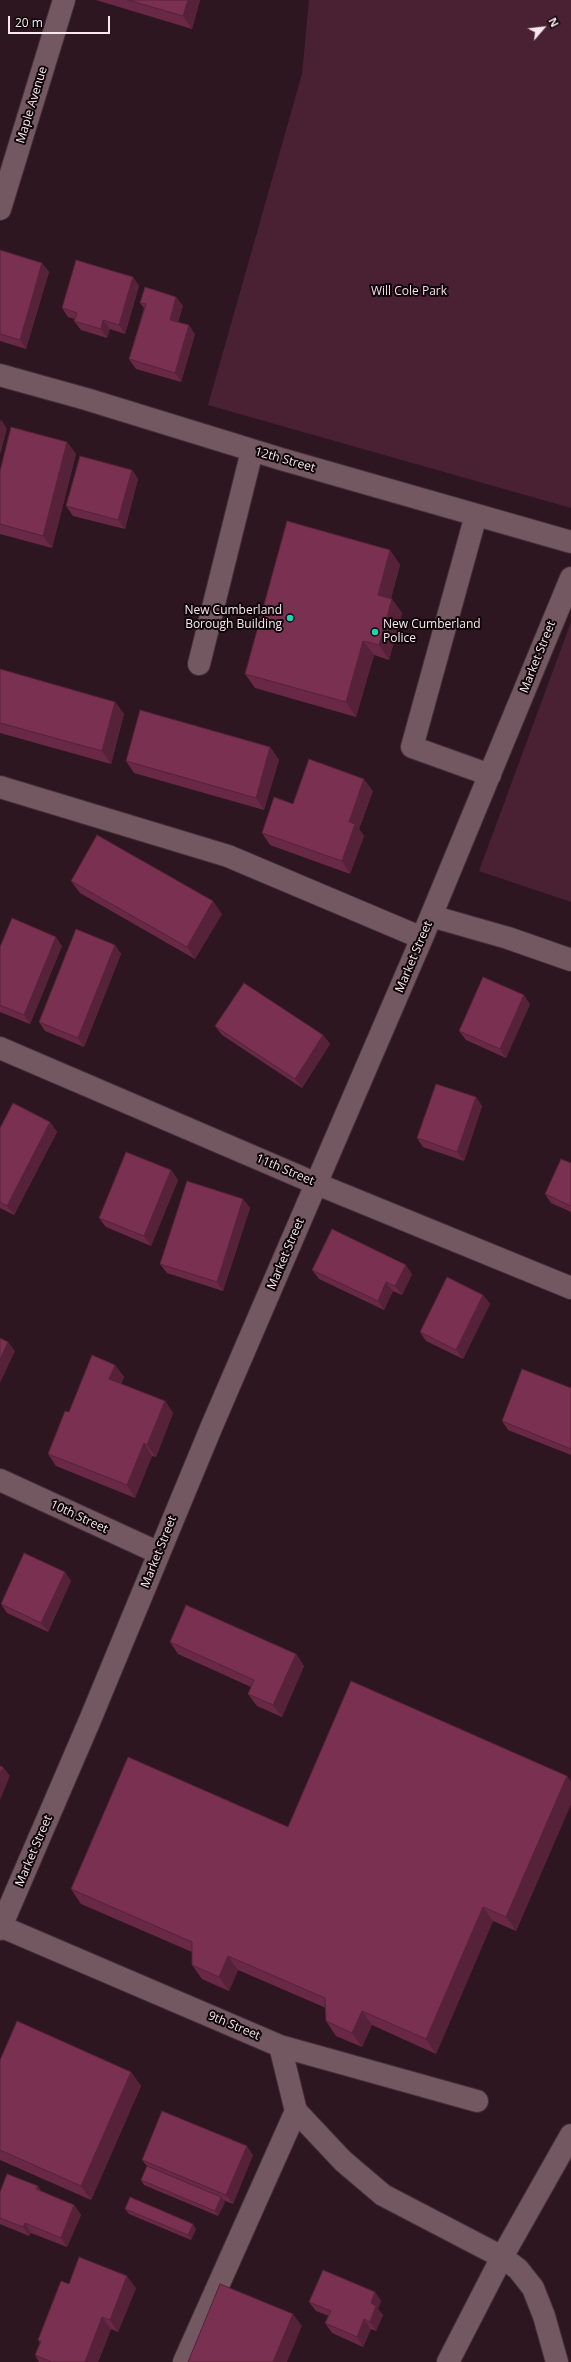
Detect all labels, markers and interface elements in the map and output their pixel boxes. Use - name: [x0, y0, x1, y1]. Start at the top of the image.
- scale bar: [10, 8, 112, 34]
- north arrow: [523, 8, 563, 48]
- text: 20 m: [15, 14, 43, 31]
- text: N: [545, 15, 563, 30]
- street label: Maple Avenue: [13, 65, 51, 145]
- park label: Will Cole Park: [371, 285, 447, 299]
- street label: 12th Street: [253, 445, 317, 475]
- place label: New Cumberland Borough Building: [184, 604, 282, 632]
- marker: New Cumberland Borough Building: [285, 613, 295, 623]
- place label: New Cumberland Police: [383, 618, 481, 646]
- street label: Market Street: [517, 619, 559, 695]
- marker: New Cumberland Police: [370, 627, 380, 637]
- street label: Market Street: [392, 919, 436, 995]
- street label: 11th Street: [254, 1151, 316, 1189]
- street label: Market Street: [264, 1216, 308, 1292]
- street label: 10th Street: [48, 1497, 110, 1537]
- street label: Market Street: [138, 1514, 180, 1590]
- street label: Market Street: [12, 1813, 56, 1889]
- street label: 9th Street: [206, 2009, 262, 2043]

